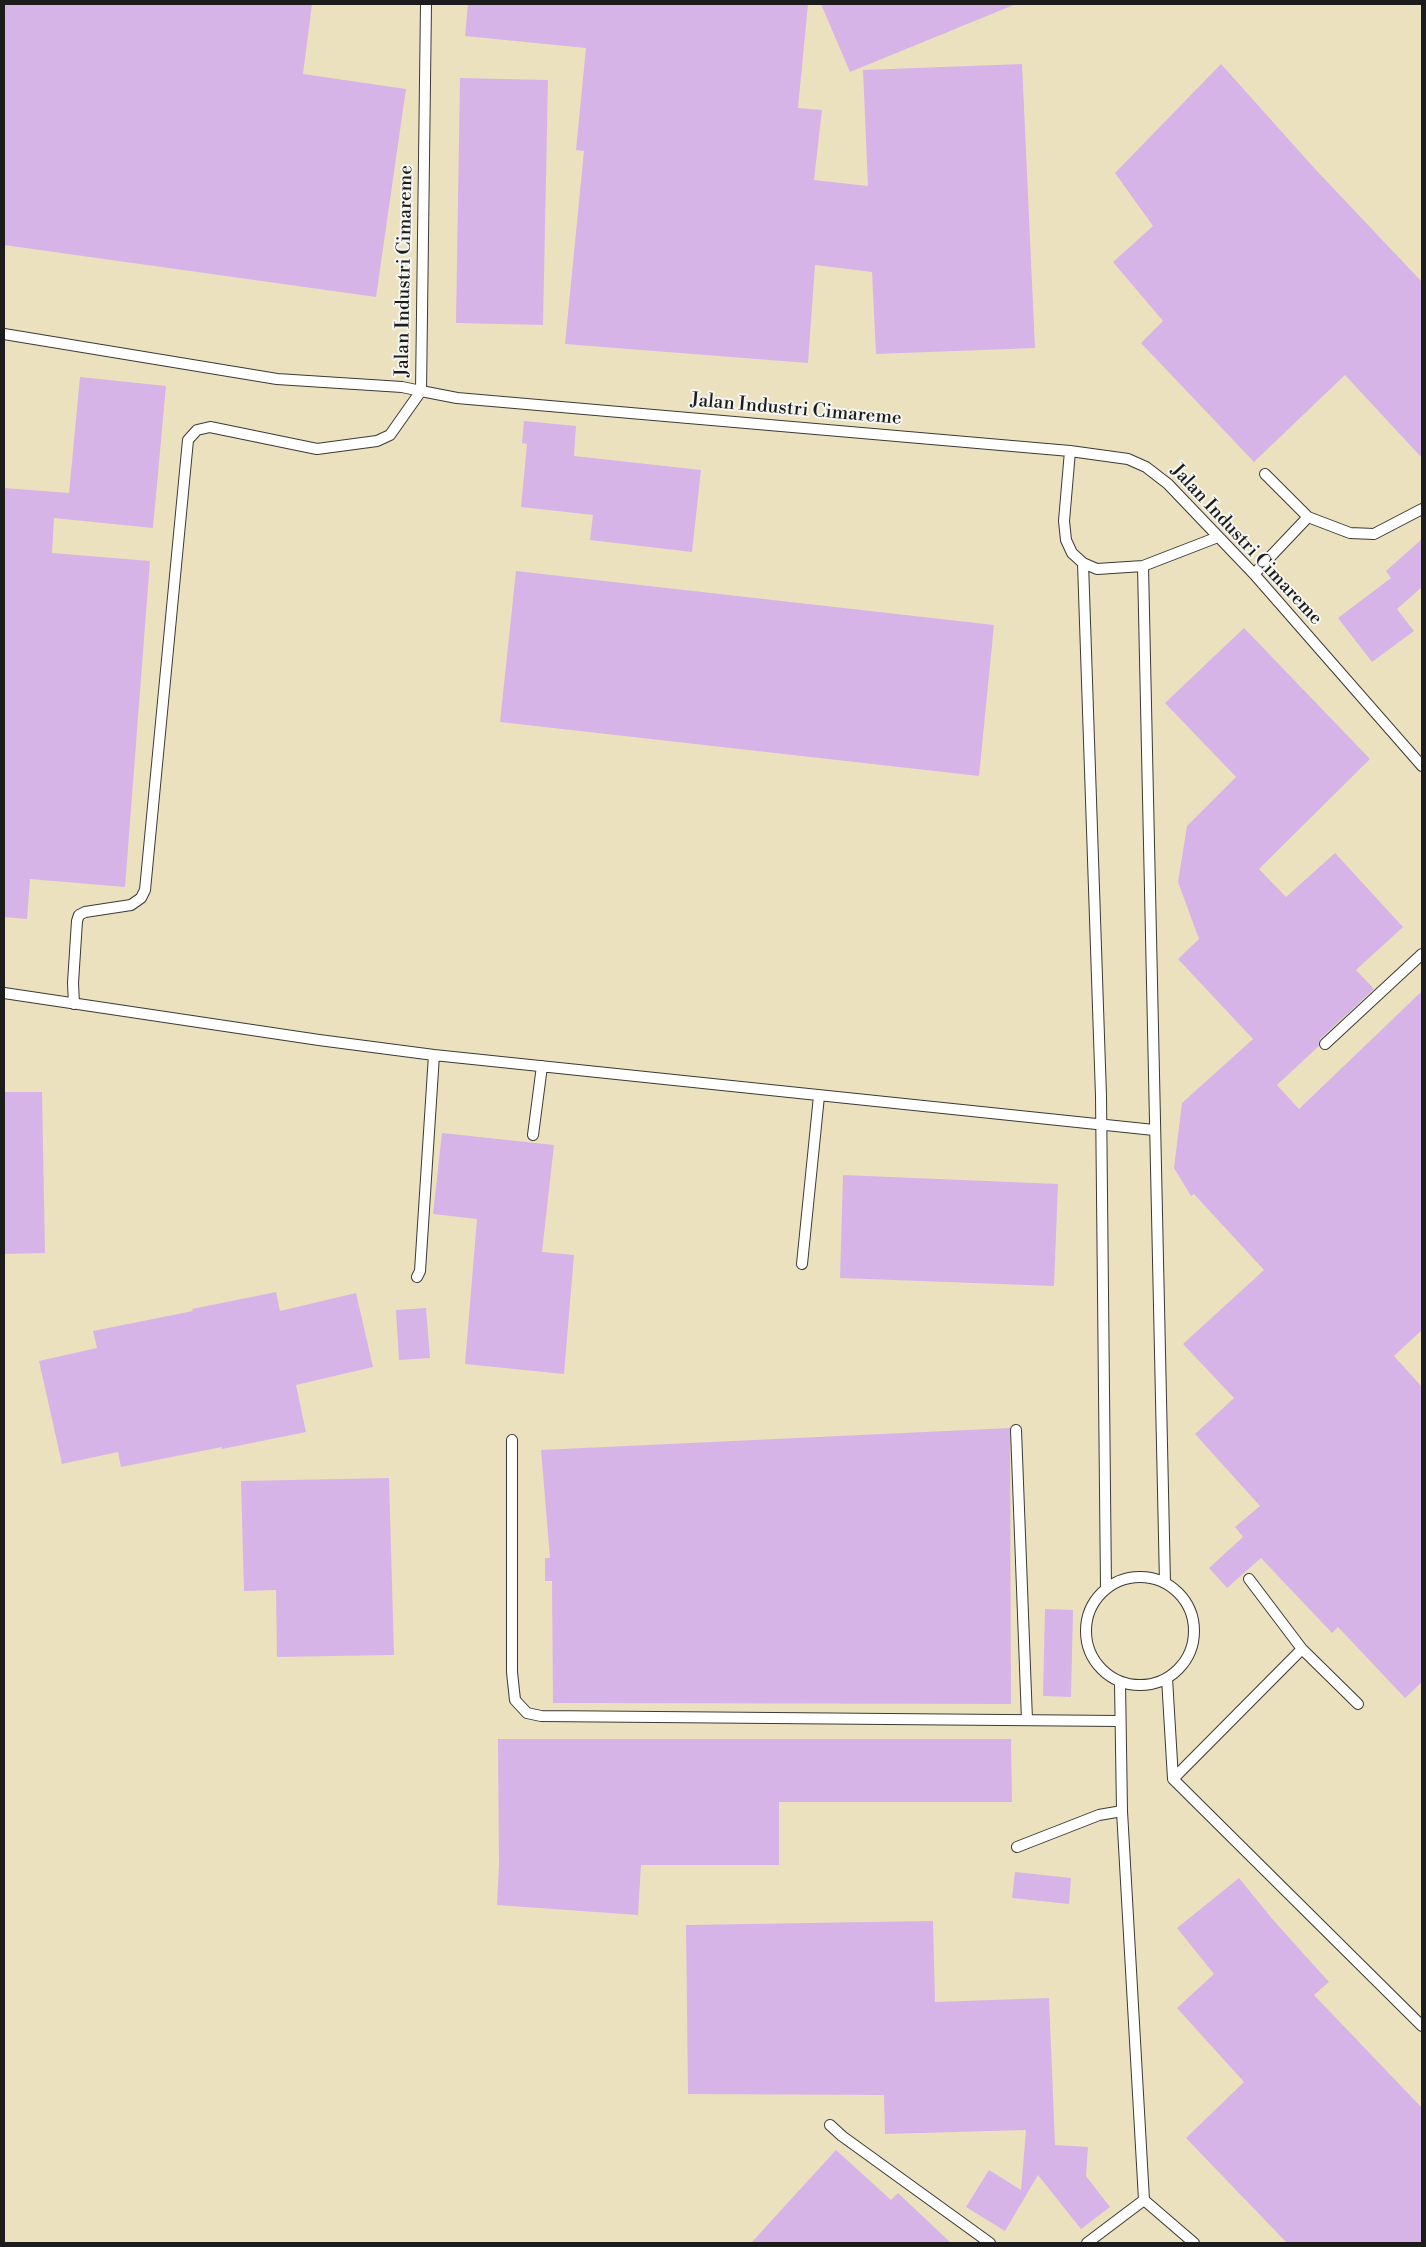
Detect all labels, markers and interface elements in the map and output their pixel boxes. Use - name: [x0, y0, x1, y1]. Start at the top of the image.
- street label: Jalan Industri Cimareme: [392, 165, 418, 377]
- street label: Jalan Industri Cimareme: [690, 389, 902, 431]
- street label: Jalan Industri Cimareme: [1165, 460, 1327, 630]

